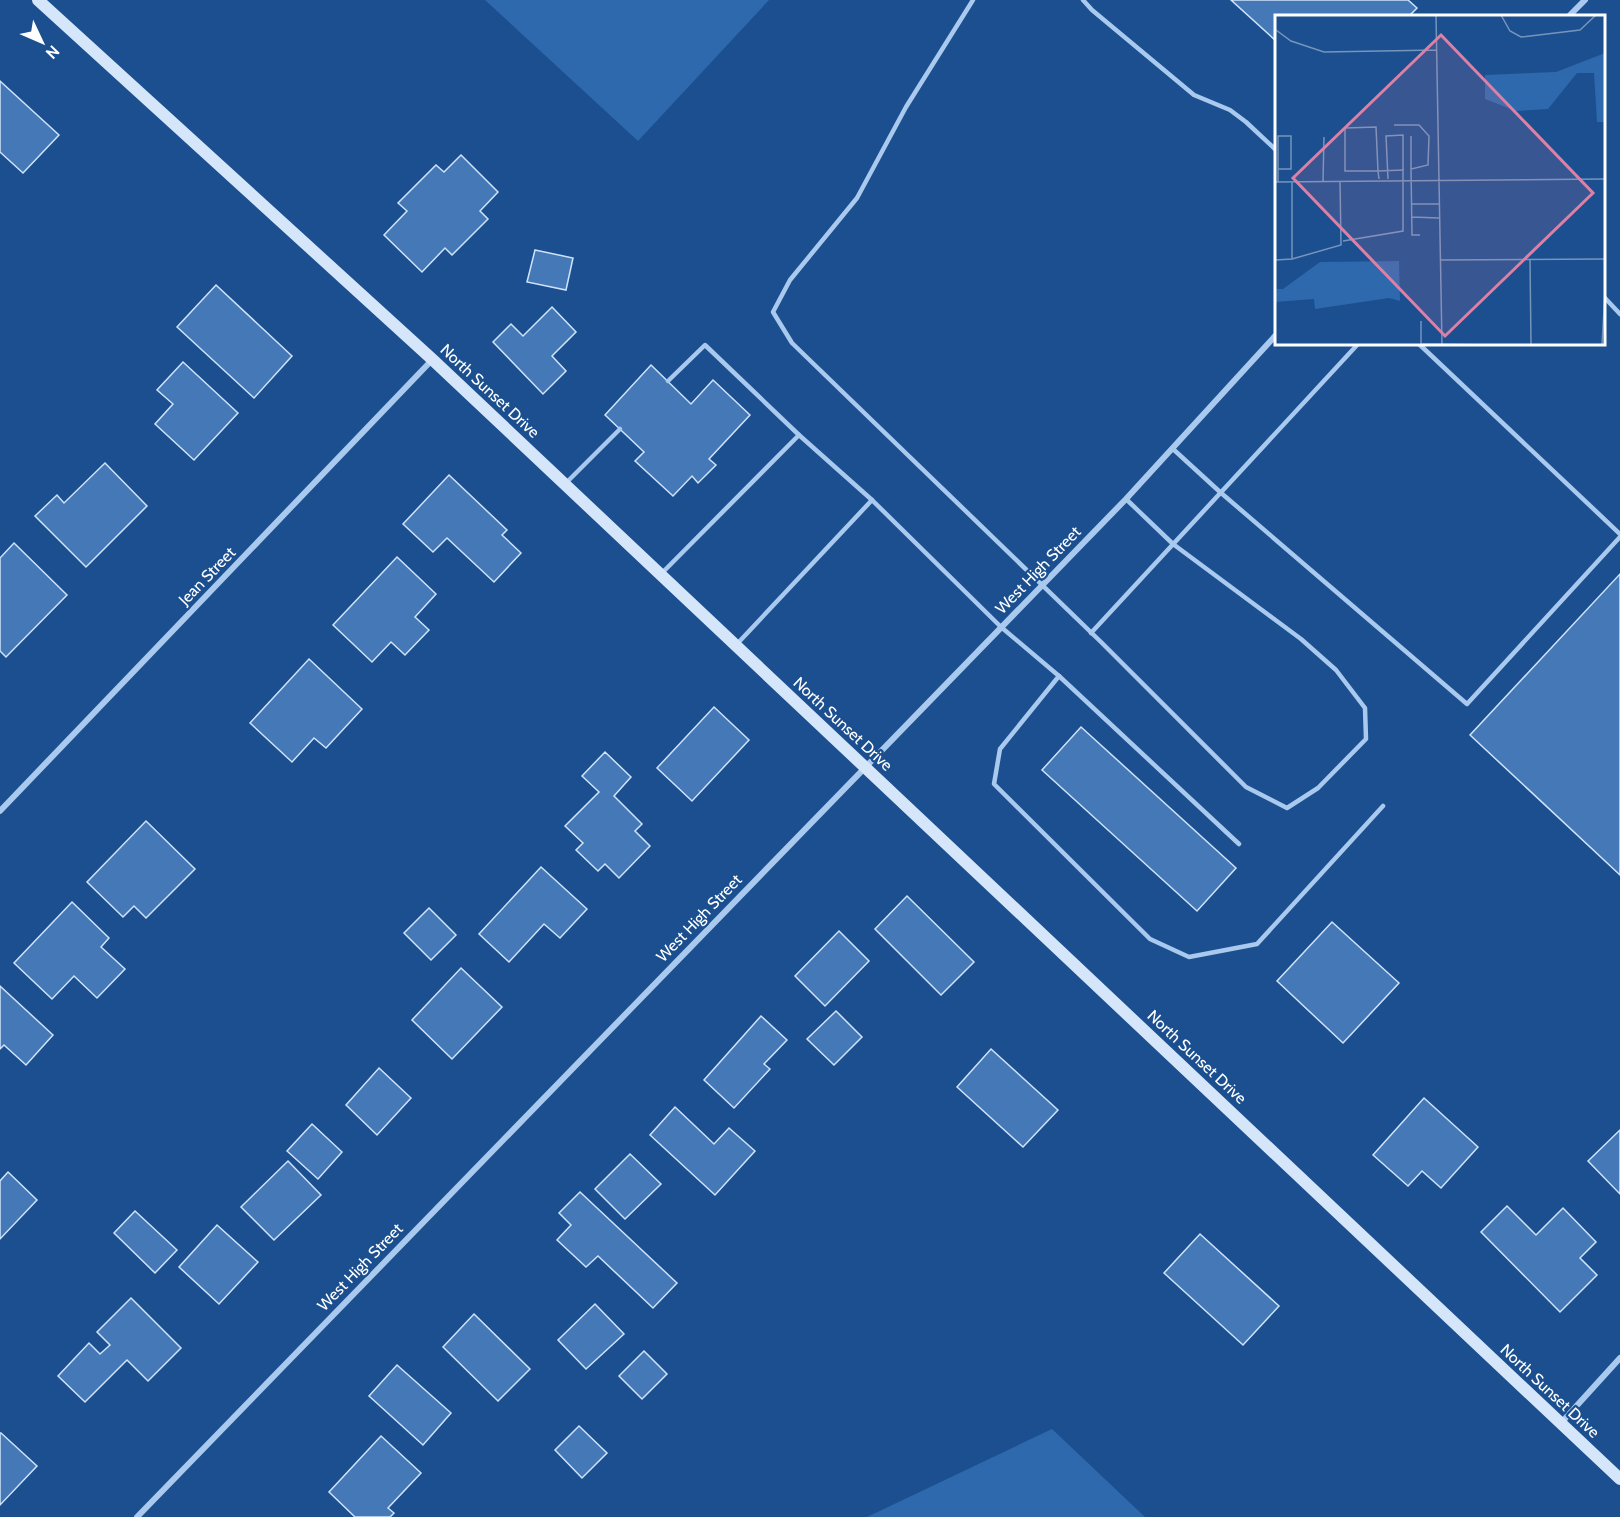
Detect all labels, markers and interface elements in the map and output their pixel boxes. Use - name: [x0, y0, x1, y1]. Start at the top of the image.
- north arrow: [12, 12, 72, 72]
- inset map: [1275, 15, 1605, 345]
- text: N: [42, 41, 63, 63]
- street label: North Sunset Drive: [436, 340, 544, 442]
- street label: West High Street: [991, 522, 1085, 618]
- street label: Jean Street: [174, 543, 240, 610]
- street label: North Sunset Drive: [789, 673, 897, 775]
- street label: West High Street: [652, 870, 746, 966]
- street label: North Sunset Drive: [1143, 1006, 1251, 1108]
- street label: West High Street: [313, 1219, 407, 1315]
- street label: North Sunset Drive: [1496, 1340, 1604, 1442]

